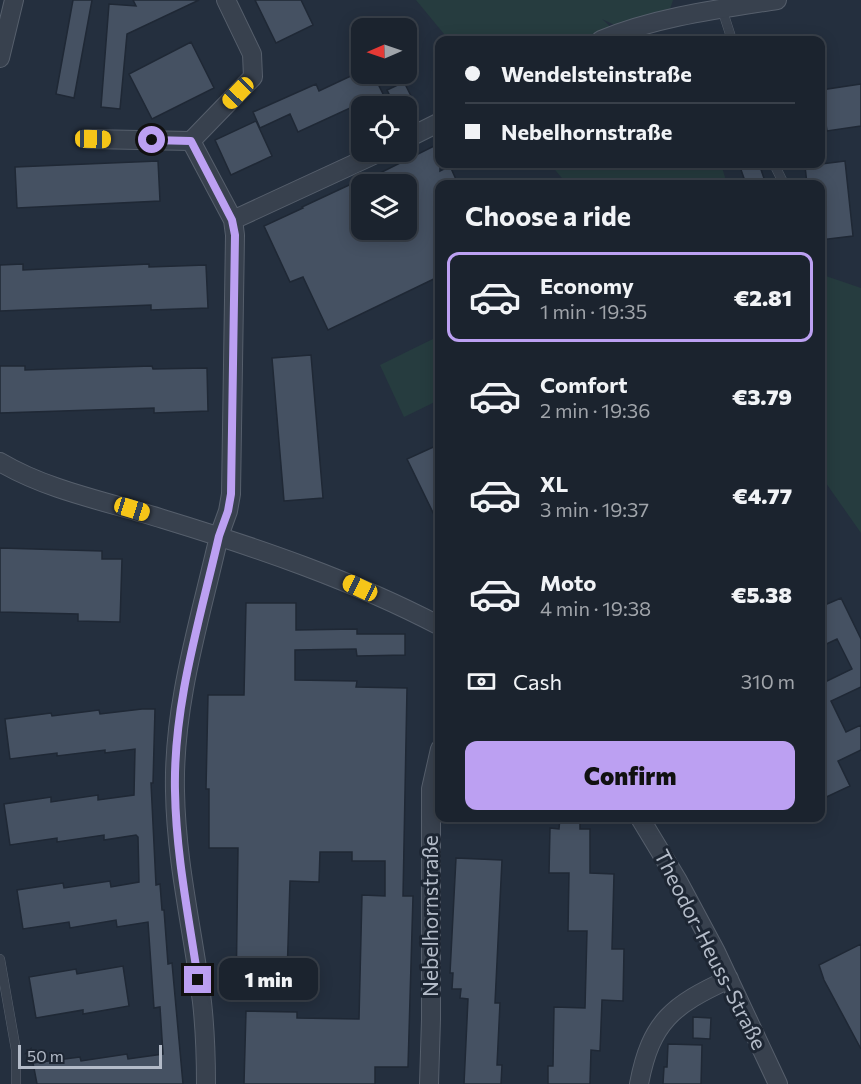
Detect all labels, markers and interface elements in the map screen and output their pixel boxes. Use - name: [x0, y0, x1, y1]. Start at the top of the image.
- north arrow: [351, 18, 417, 84]
- map controls: [351, 18, 417, 240]
- text: Wendelsteinstraße: [501, 60, 692, 87]
- car: [219, 74, 257, 112]
- button: locate: [351, 96, 417, 162]
- text: Nebelhornstraße: [501, 118, 672, 145]
- route start: [138, 126, 165, 153]
- car: [75, 130, 111, 148]
- button: layers: [351, 174, 417, 240]
- text: Choose a ride: [465, 199, 631, 232]
- icon: car: [468, 270, 522, 324]
- text: Economy: [540, 272, 634, 299]
- text: €2.81: [734, 284, 792, 311]
- text: 1 min · 19:35: [540, 299, 647, 323]
- icon: car: [468, 369, 522, 423]
- text: Comfort: [540, 371, 628, 398]
- text: €3.79: [732, 383, 792, 410]
- text: 2 min · 19:36: [540, 398, 650, 422]
- icon: car: [468, 468, 522, 522]
- text: XL: [540, 470, 568, 497]
- text: €4.77: [732, 482, 792, 509]
- car: [112, 495, 152, 523]
- text: 3 min · 19:37: [540, 497, 649, 521]
- icon: car: [468, 567, 522, 621]
- text: Moto: [540, 569, 596, 596]
- car: [340, 572, 380, 604]
- text: €5.38: [731, 581, 792, 608]
- text: 4 min · 19:38: [540, 596, 651, 620]
- icon: cash: [465, 665, 498, 698]
- text: Cash: [513, 668, 562, 695]
- text: 310 m: [741, 669, 795, 693]
- button: Confirm: [465, 741, 795, 810]
- street label: Nebelhornstraße: [417, 835, 442, 997]
- street label: Theodor-Heuss-Straße: [650, 845, 773, 1054]
- callout: 1 min: [219, 959, 318, 1001]
- route end: [184, 966, 211, 993]
- text: 1 min: [244, 967, 293, 991]
- scale bar: [18, 1042, 162, 1070]
- text: 50 m: [27, 1046, 64, 1065]

